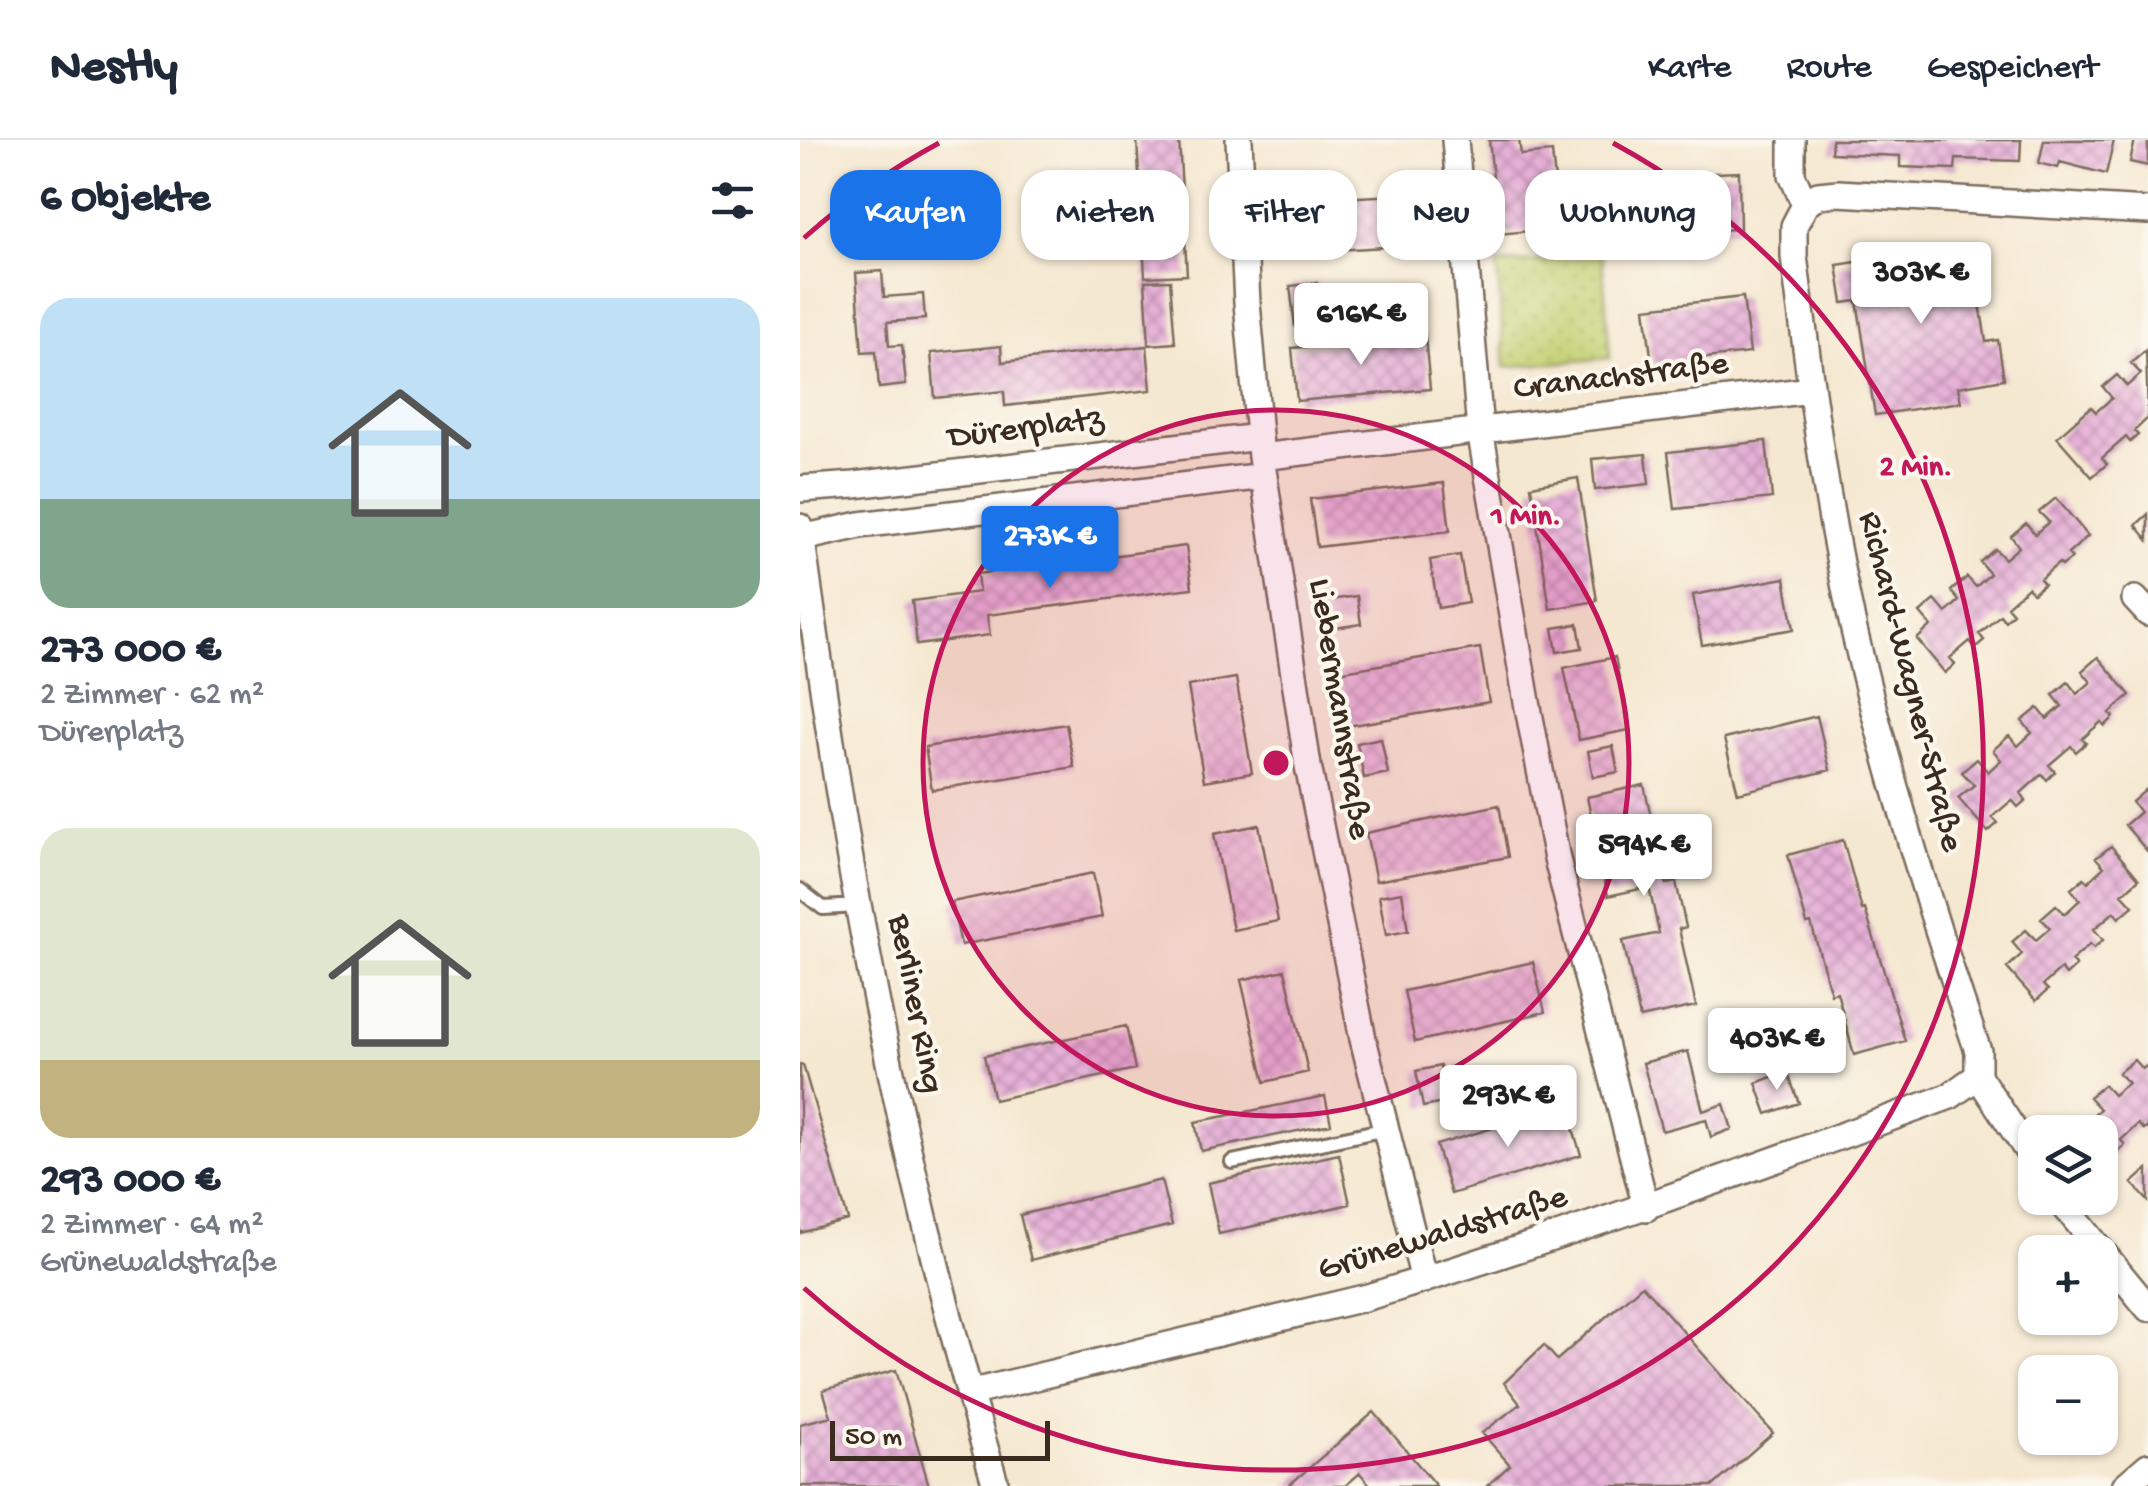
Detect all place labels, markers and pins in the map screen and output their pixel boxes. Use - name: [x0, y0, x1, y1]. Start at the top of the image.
- pin: 303K €: [1840, 242, 2002, 327]
- pin: 616K €: [1280, 283, 1442, 368]
- pin: 273K €: [969, 506, 1131, 591]
- centre of rings: [1258, 745, 1294, 781]
- pin: 594K €: [1563, 814, 1725, 899]
- pin: 403K €: [1696, 1008, 1858, 1093]
- pin: 293K €: [1427, 1065, 1589, 1150]

